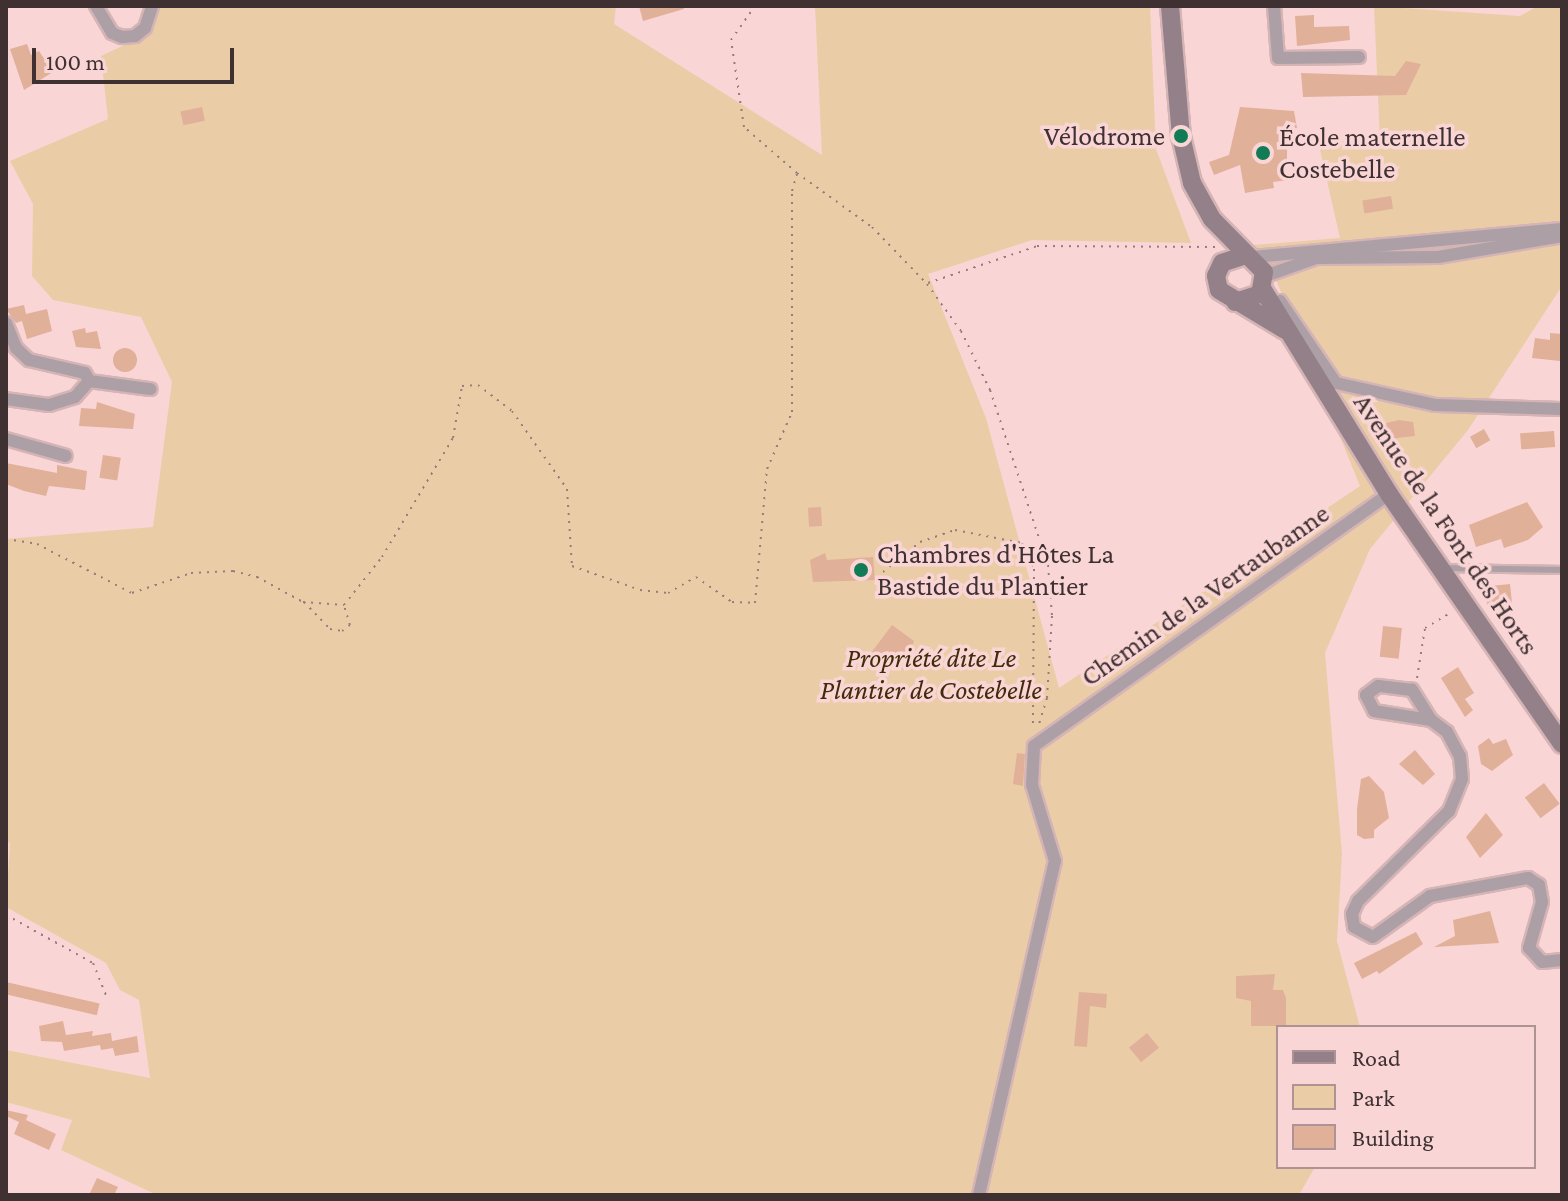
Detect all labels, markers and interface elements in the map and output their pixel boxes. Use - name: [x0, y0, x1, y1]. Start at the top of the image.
- scale bar: [36, 32, 238, 82]
- text: 100 m: [46, 48, 105, 75]
- place label: Vélodrome: [1044, 119, 1165, 153]
- place label: École maternelle Costebelle: [1279, 120, 1466, 186]
- marker: Vélodrome: [1172, 127, 1190, 145]
- marker: École maternelle Costebelle: [1254, 144, 1272, 162]
- street label: Avenue de la Font des Horts: [1346, 387, 1546, 661]
- street label: Chemin de la Vertaubanne: [1074, 496, 1336, 694]
- place label: Chambres d'Hôtes La Bastide du Plantier: [877, 537, 1114, 603]
- marker: Chambres d'Hôtes La Bastide du Plantier: [852, 561, 870, 579]
- park label: Propriété dite Le Plantier de Costebelle: [820, 641, 1042, 707]
- legend: [1276, 1025, 1536, 1169]
- text: Road: [1352, 1044, 1401, 1071]
- text: Park: [1352, 1084, 1395, 1111]
- text: Building: [1352, 1124, 1434, 1151]

